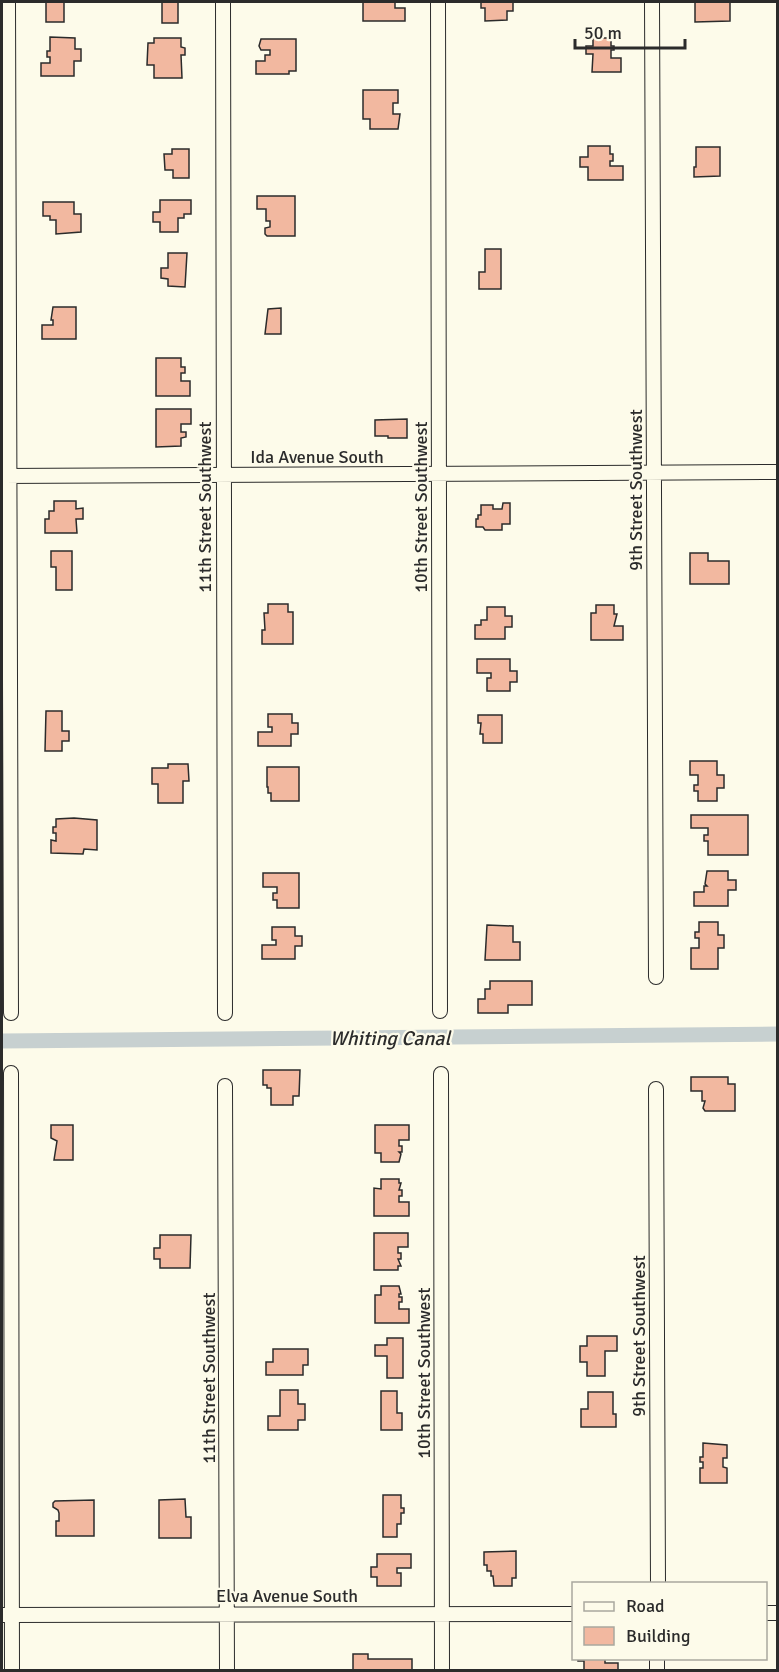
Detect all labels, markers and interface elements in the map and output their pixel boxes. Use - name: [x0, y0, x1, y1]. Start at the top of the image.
- scale bar: [575, 12, 684, 50]
- text: 50 m: [584, 22, 622, 44]
- street label: 9th Street Southwest: [625, 409, 647, 571]
- street label: 11th Street Southwest: [194, 421, 216, 593]
- street label: 10th Street Southwest: [410, 421, 432, 593]
- street label: Ida Avenue South: [250, 446, 384, 468]
- water label: Whiting Canal: [330, 1026, 452, 1051]
- street label: 9th Street Southwest: [628, 1255, 650, 1417]
- street label: 10th Street Southwest: [413, 1287, 435, 1459]
- street label: 11th Street Southwest: [198, 1292, 220, 1464]
- legend: [572, 1582, 767, 1660]
- street label: Elva Avenue South: [216, 1585, 358, 1607]
- text: Road: [626, 1595, 665, 1617]
- text: Building: [626, 1625, 690, 1647]

